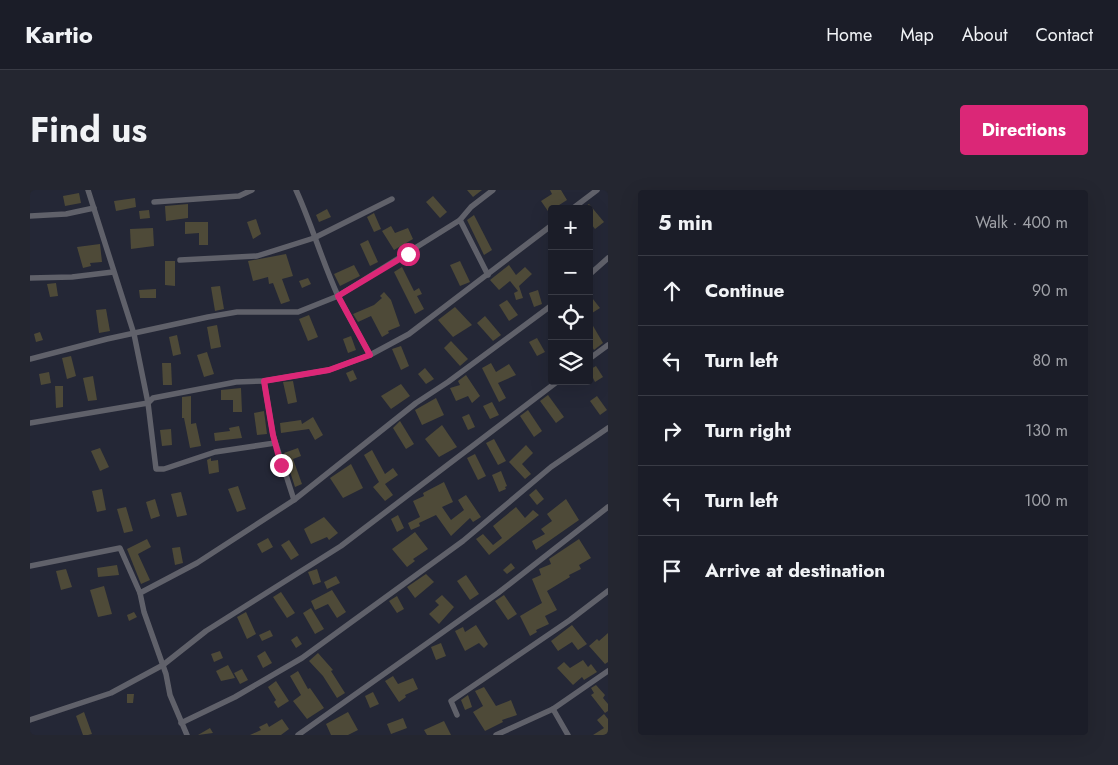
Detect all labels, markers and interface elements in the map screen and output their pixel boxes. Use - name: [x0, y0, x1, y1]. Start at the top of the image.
- text: Kartio: [25, 17, 93, 52]
- text: Home: [826, 22, 872, 48]
- text: Map: [900, 22, 934, 48]
- text: About: [962, 22, 1007, 48]
- text: Contact: [1035, 22, 1093, 48]
- text: Find us: [30, 105, 147, 155]
- button: Directions: [960, 105, 1088, 155]
- map controls: [548, 205, 593, 385]
- button: +: [548, 205, 593, 250]
- text: 5 min: [658, 208, 713, 238]
- text: Walk · 400 m: [975, 211, 1068, 234]
- route start: [397, 243, 420, 266]
- button: −: [548, 250, 593, 295]
- icon: ahead: [658, 277, 686, 305]
- text: Continue: [705, 277, 784, 304]
- text: 90 m: [1032, 279, 1068, 302]
- button: locate: [548, 295, 593, 340]
- button: layers: [548, 340, 593, 385]
- icon: left: [658, 347, 686, 375]
- text: Turn left: [705, 347, 778, 374]
- text: 80 m: [1032, 349, 1068, 372]
- icon: right: [658, 417, 686, 445]
- text: Turn right: [705, 417, 791, 444]
- text: 130 m: [1025, 419, 1068, 442]
- route end: [270, 454, 293, 477]
- icon: left: [658, 487, 686, 515]
- text: Turn left: [705, 487, 778, 514]
- text: 100 m: [1024, 489, 1068, 512]
- icon: arrive: [658, 557, 686, 585]
- text: Arrive at destination: [705, 557, 885, 584]

